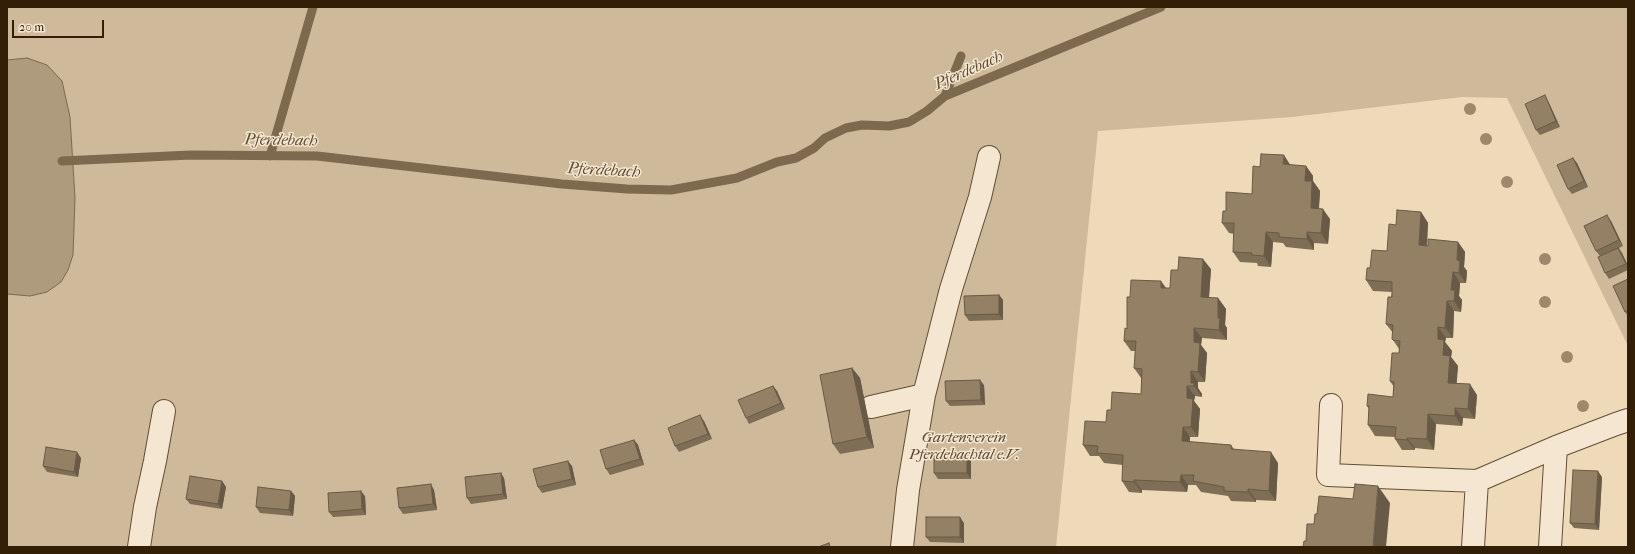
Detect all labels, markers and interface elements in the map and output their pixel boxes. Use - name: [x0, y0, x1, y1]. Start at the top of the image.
- scale bar: [14, 12, 106, 38]
- text: 20 m: [19, 20, 44, 34]
- water label: Pferdebach: [932, 47, 1006, 95]
- water label: Pferdebach: [244, 131, 318, 151]
- water label: Pferdebach: [567, 159, 641, 183]
- park label: Gartenverein Pferdebachtal e.V.: [909, 429, 1019, 464]

